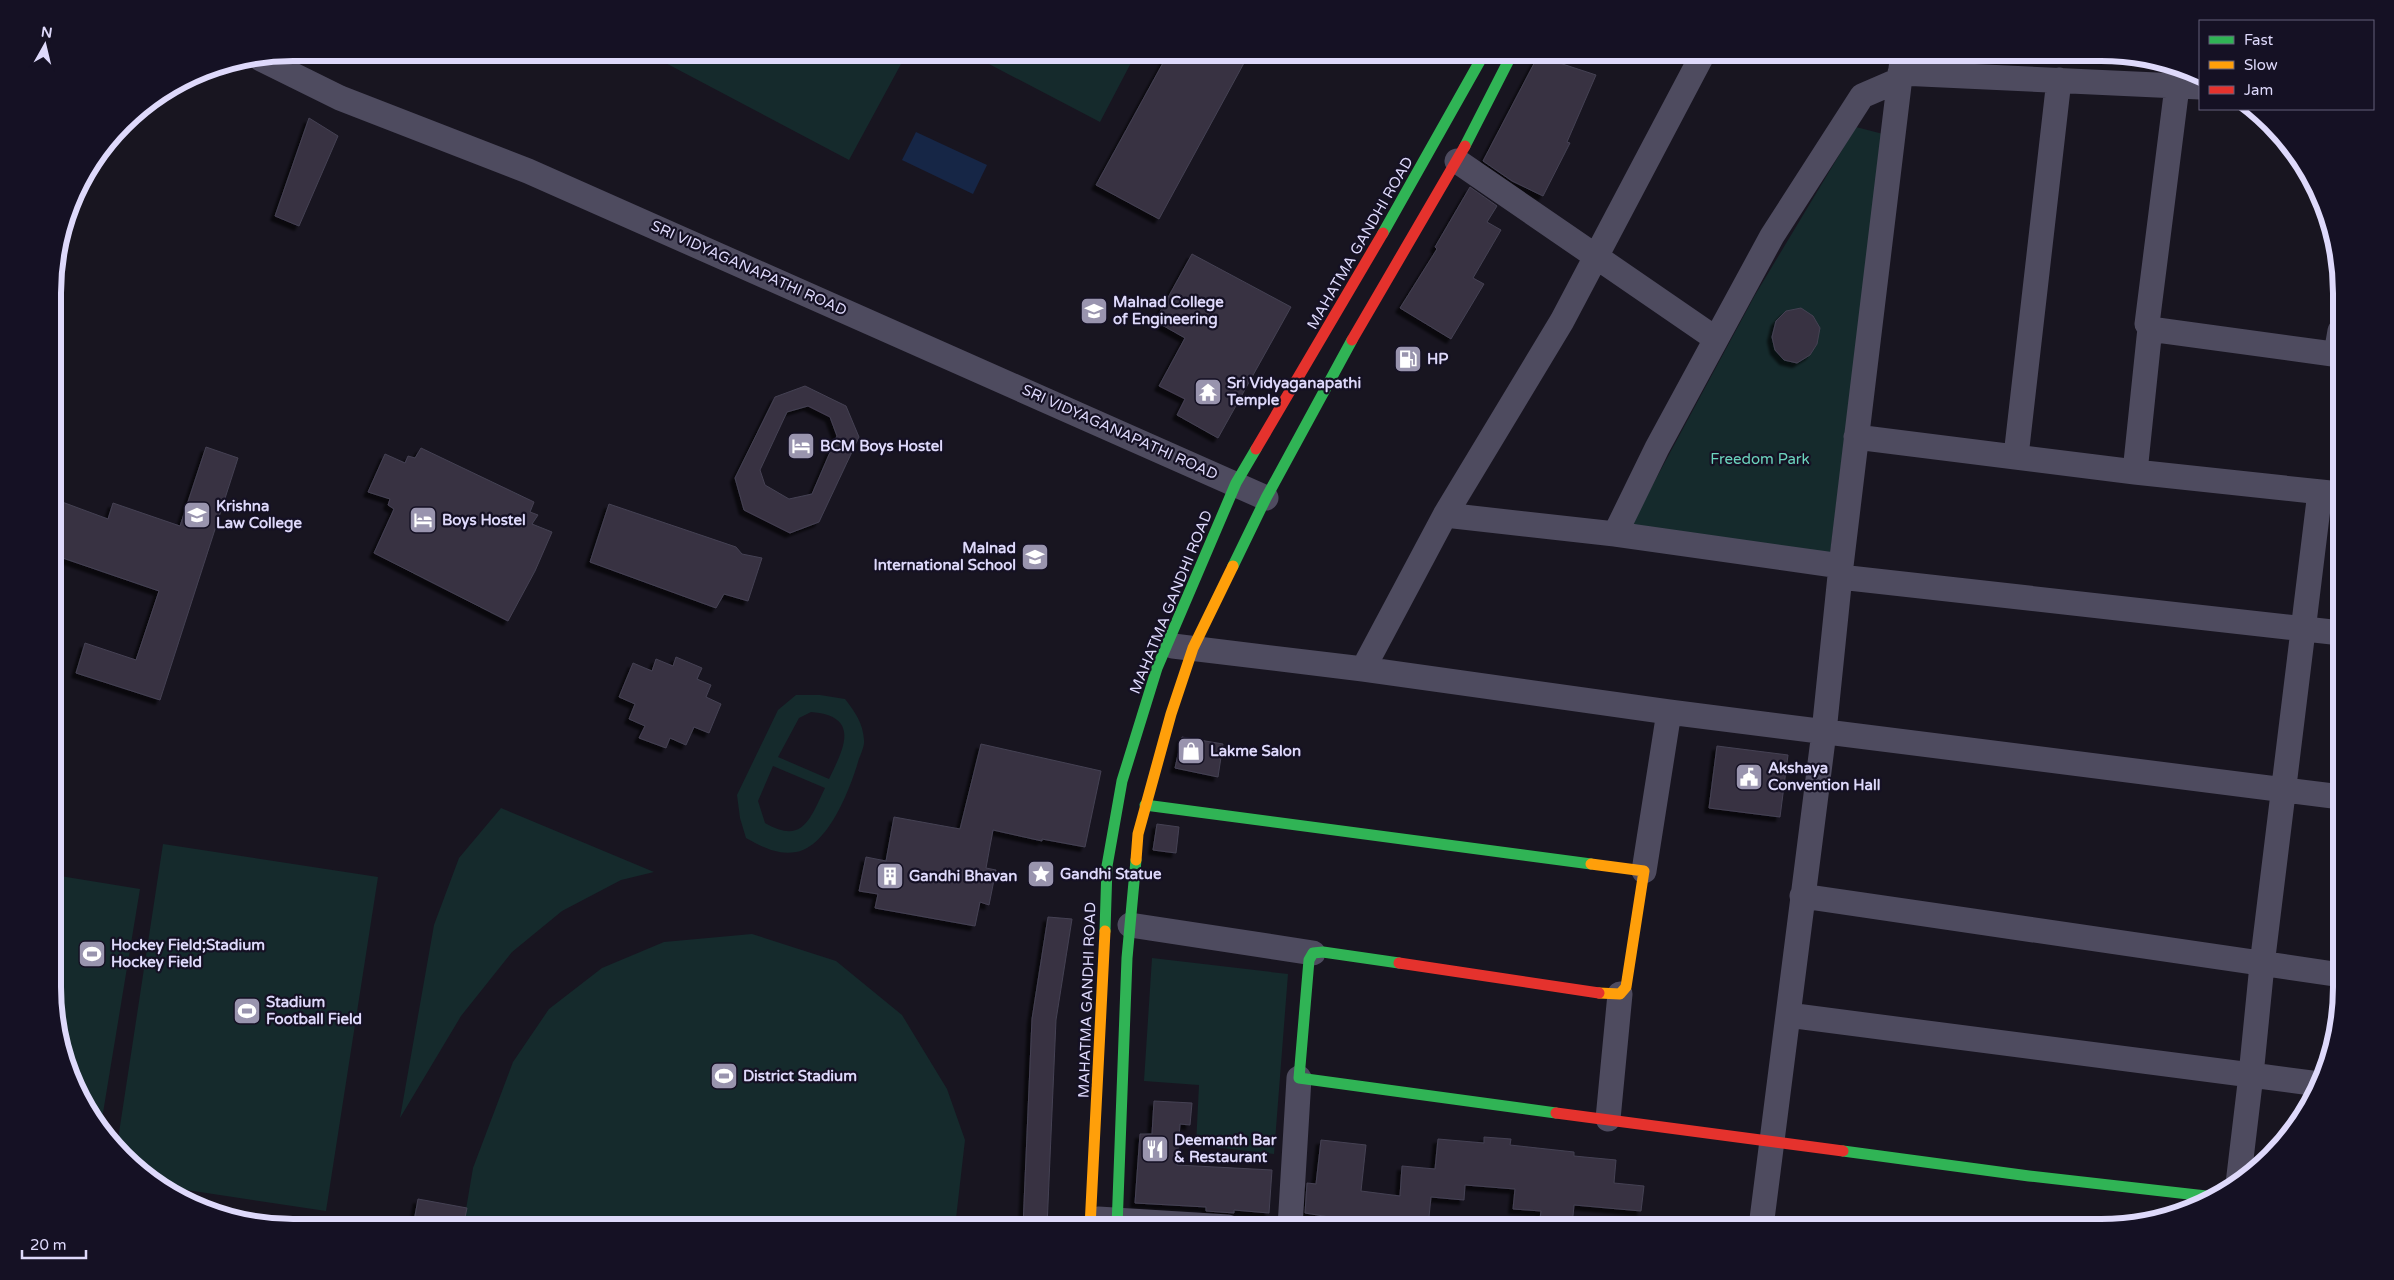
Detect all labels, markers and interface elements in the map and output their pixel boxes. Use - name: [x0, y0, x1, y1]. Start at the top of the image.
- north arrow: [20, 20, 70, 70]
- legend: [2199, 20, 2374, 110]
- text: N: [40, 23, 53, 42]
- text: Fast: [2244, 31, 2274, 49]
- text: Slow: [2244, 56, 2278, 74]
- text: Jam: [2244, 81, 2273, 99]
- street label: MAHATMA GANDHI ROAD: [1303, 153, 1417, 333]
- street label: SRI VIDYAGANAPATHI ROAD: [648, 217, 850, 319]
- place label: Malnad College of Engineering: [1113, 293, 1224, 329]
- school or university icon: Malnad College of Engineering: [1079, 296, 1109, 326]
- fuel station icon: HP: [1393, 344, 1423, 374]
- place label: HP: [1427, 350, 1448, 368]
- place label: Sri Vidyaganapathi Temple: [1226, 374, 1361, 410]
- temple icon: Sri Vidyaganapathi Temple: [1193, 377, 1223, 407]
- street label: SRI VIDYAGANAPATHI ROAD: [1019, 381, 1221, 483]
- hotel icon: BCM Boys Hostel: [786, 431, 816, 461]
- place label: BCM Boys Hostel: [820, 437, 943, 456]
- park label: Freedom Park: [1710, 450, 1810, 468]
- place label: Krishna Law College: [216, 497, 302, 533]
- school or university icon: Krishna Law College: [182, 500, 212, 530]
- hotel icon: Boys Hostel: [408, 505, 438, 535]
- street label: MAHATMA GANDHI ROAD: [1126, 508, 1216, 696]
- place label: Boys Hostel: [442, 511, 526, 530]
- place label: Malnad International School: [874, 539, 1016, 574]
- school or university icon: Malnad International School: [1020, 542, 1050, 572]
- shop icon: Lakme Salon: [1176, 736, 1206, 766]
- place label: Lakme Salon: [1210, 742, 1301, 760]
- place label: Akshaya Convention Hall: [1768, 759, 1880, 794]
- public building icon: Akshaya Convention Hall: [1734, 762, 1764, 792]
- place icon: Gandhi Statue: [1026, 859, 1056, 889]
- building icon: Gandhi Bhavan: [875, 861, 905, 891]
- place label: Gandhi Statue: [1060, 865, 1162, 883]
- place label: Gandhi Bhavan: [909, 867, 1017, 885]
- street label: MAHATMA GANDHI ROAD: [1075, 902, 1099, 1098]
- place label: Hockey Field;Stadium Hockey Field: [111, 936, 265, 972]
- sports icon: Hockey Field;Stadium Hockey Field: [77, 939, 107, 969]
- place label: Stadium Football Field: [266, 993, 362, 1028]
- sports icon: Stadium Football Field: [232, 996, 262, 1026]
- sports icon: District Stadium: [709, 1061, 739, 1091]
- place label: District Stadium: [743, 1067, 857, 1085]
- place label: Deemanth Bar & Restaurant: [1174, 1131, 1277, 1166]
- restaurant icon: Deemanth Bar & Restaurant: [1140, 1134, 1170, 1164]
- scale bar: [22, 1228, 86, 1260]
- text: 20 m: [30, 1236, 67, 1254]

